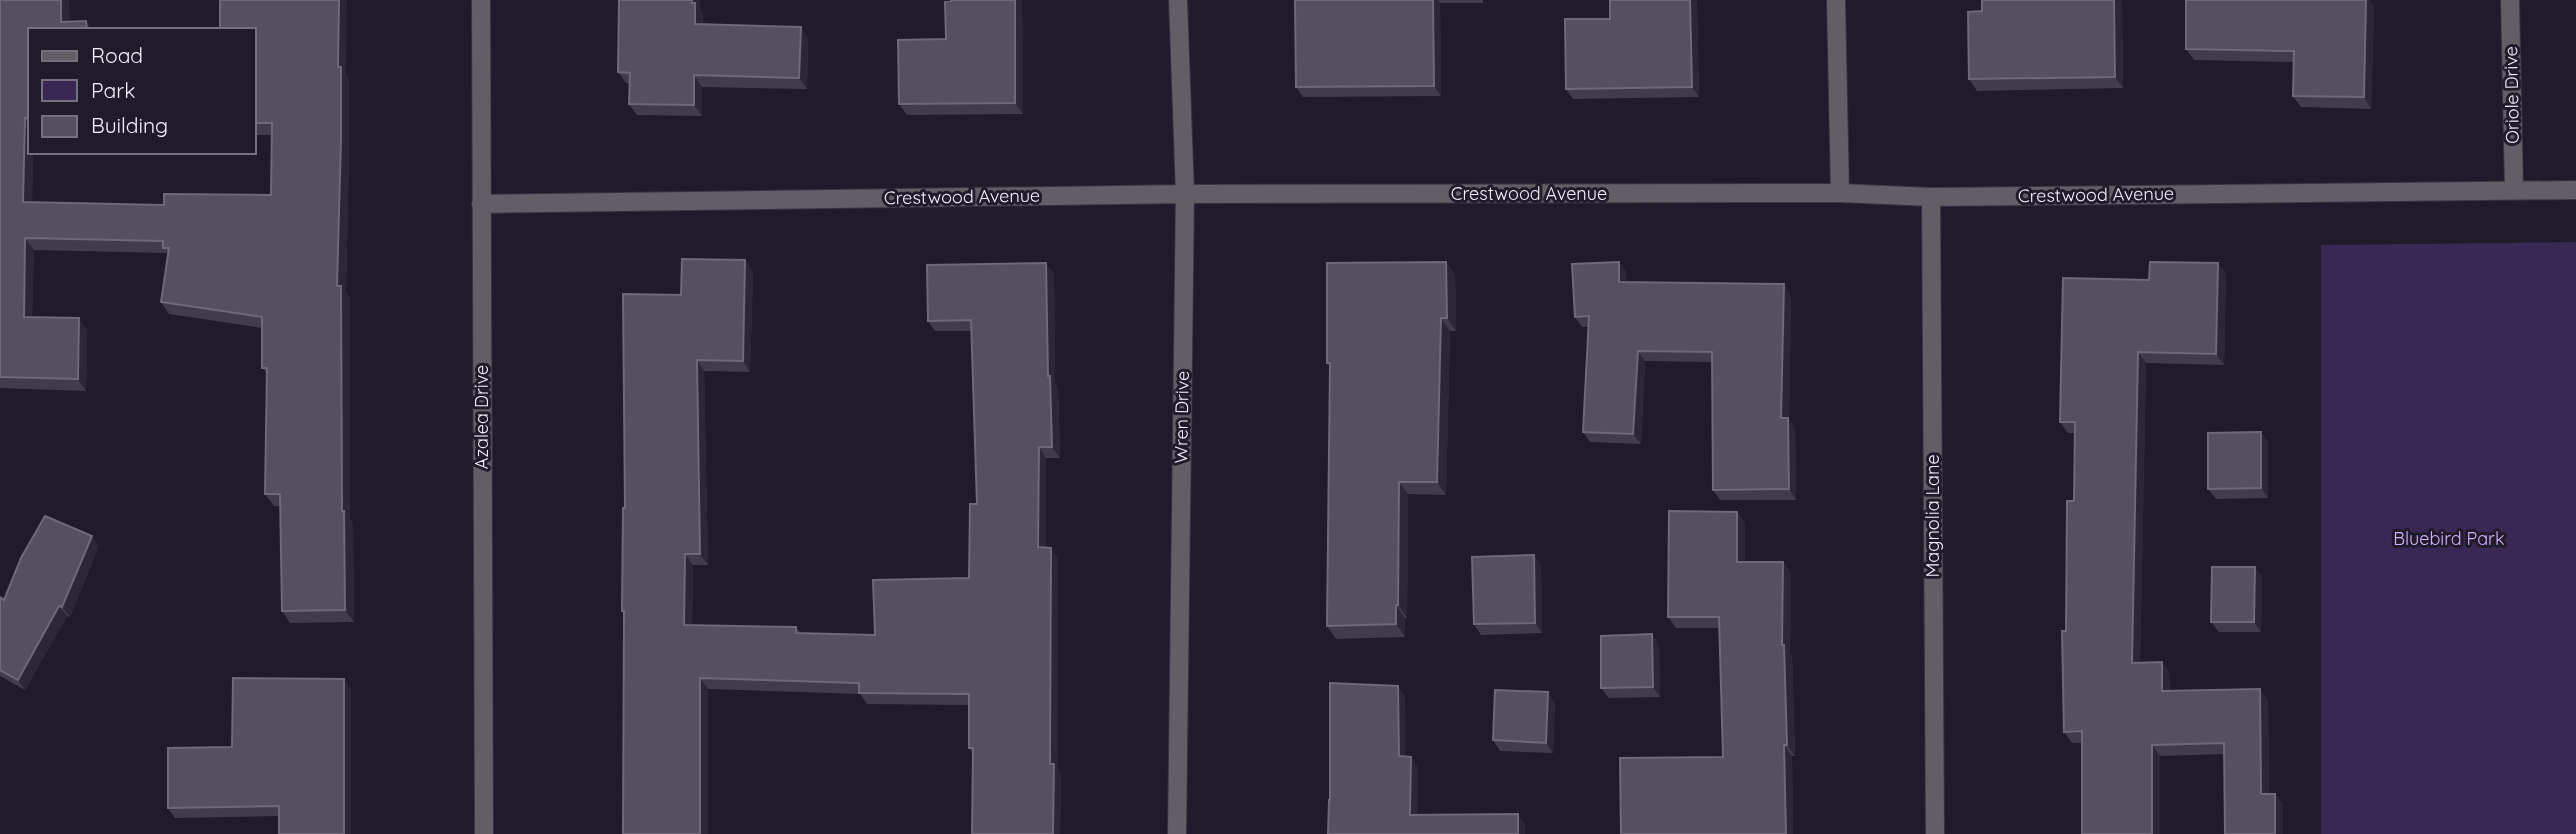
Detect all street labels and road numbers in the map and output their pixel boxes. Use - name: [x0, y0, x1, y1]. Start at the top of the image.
- street label: Oriole Drive: [2499, 46, 2524, 144]
- street label: Crestwood Avenue: [1451, 182, 1607, 205]
- street label: Crestwood Avenue: [2018, 182, 2174, 207]
- street label: Crestwood Avenue: [884, 184, 1040, 209]
- street label: Azalea Drive: [470, 365, 493, 469]
- street label: Wren Drive: [1169, 370, 1194, 464]
- street label: Magnolia Lane: [1921, 454, 1944, 578]

